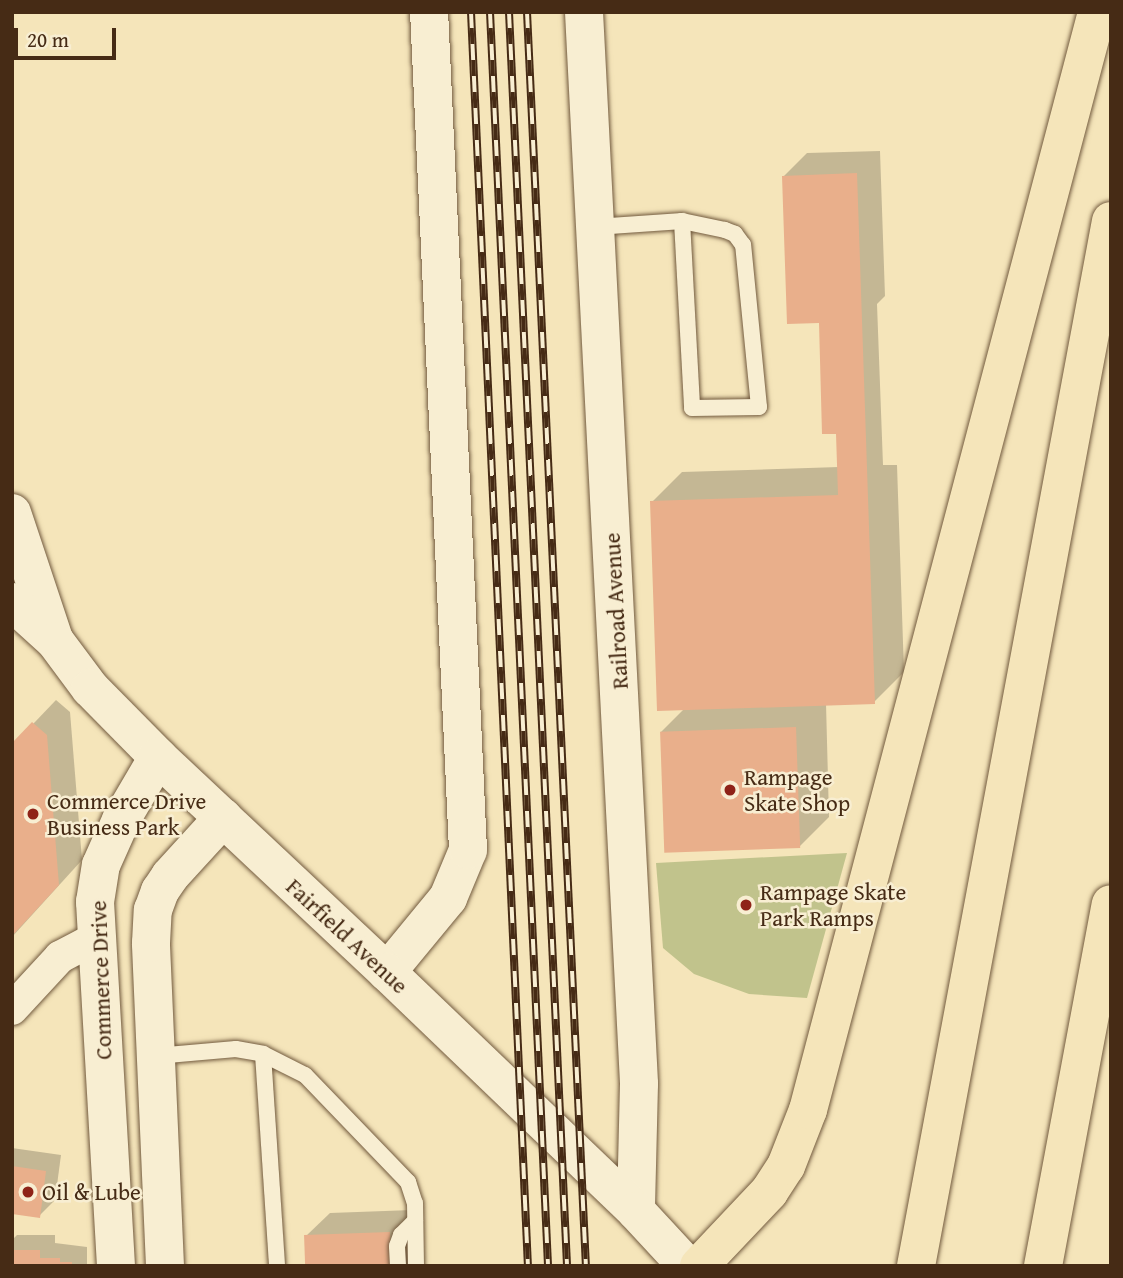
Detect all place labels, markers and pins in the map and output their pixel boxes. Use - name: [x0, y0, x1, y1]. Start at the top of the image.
- place label: Rampage Skate Shop: [744, 763, 850, 817]
- marker: Rampage Skate Shop: [722, 782, 738, 798]
- place label: Commerce Drive Business Park: [47, 787, 206, 841]
- marker: Commerce Drive Business Park: [25, 806, 41, 822]
- place label: Rampage Skate Park Ramps: [760, 878, 906, 932]
- marker: Rampage Skate Park Ramps: [738, 897, 754, 913]
- place label: Oil & Lube: [42, 1178, 141, 1206]
- marker: Oil & Lube: [20, 1184, 36, 1200]

